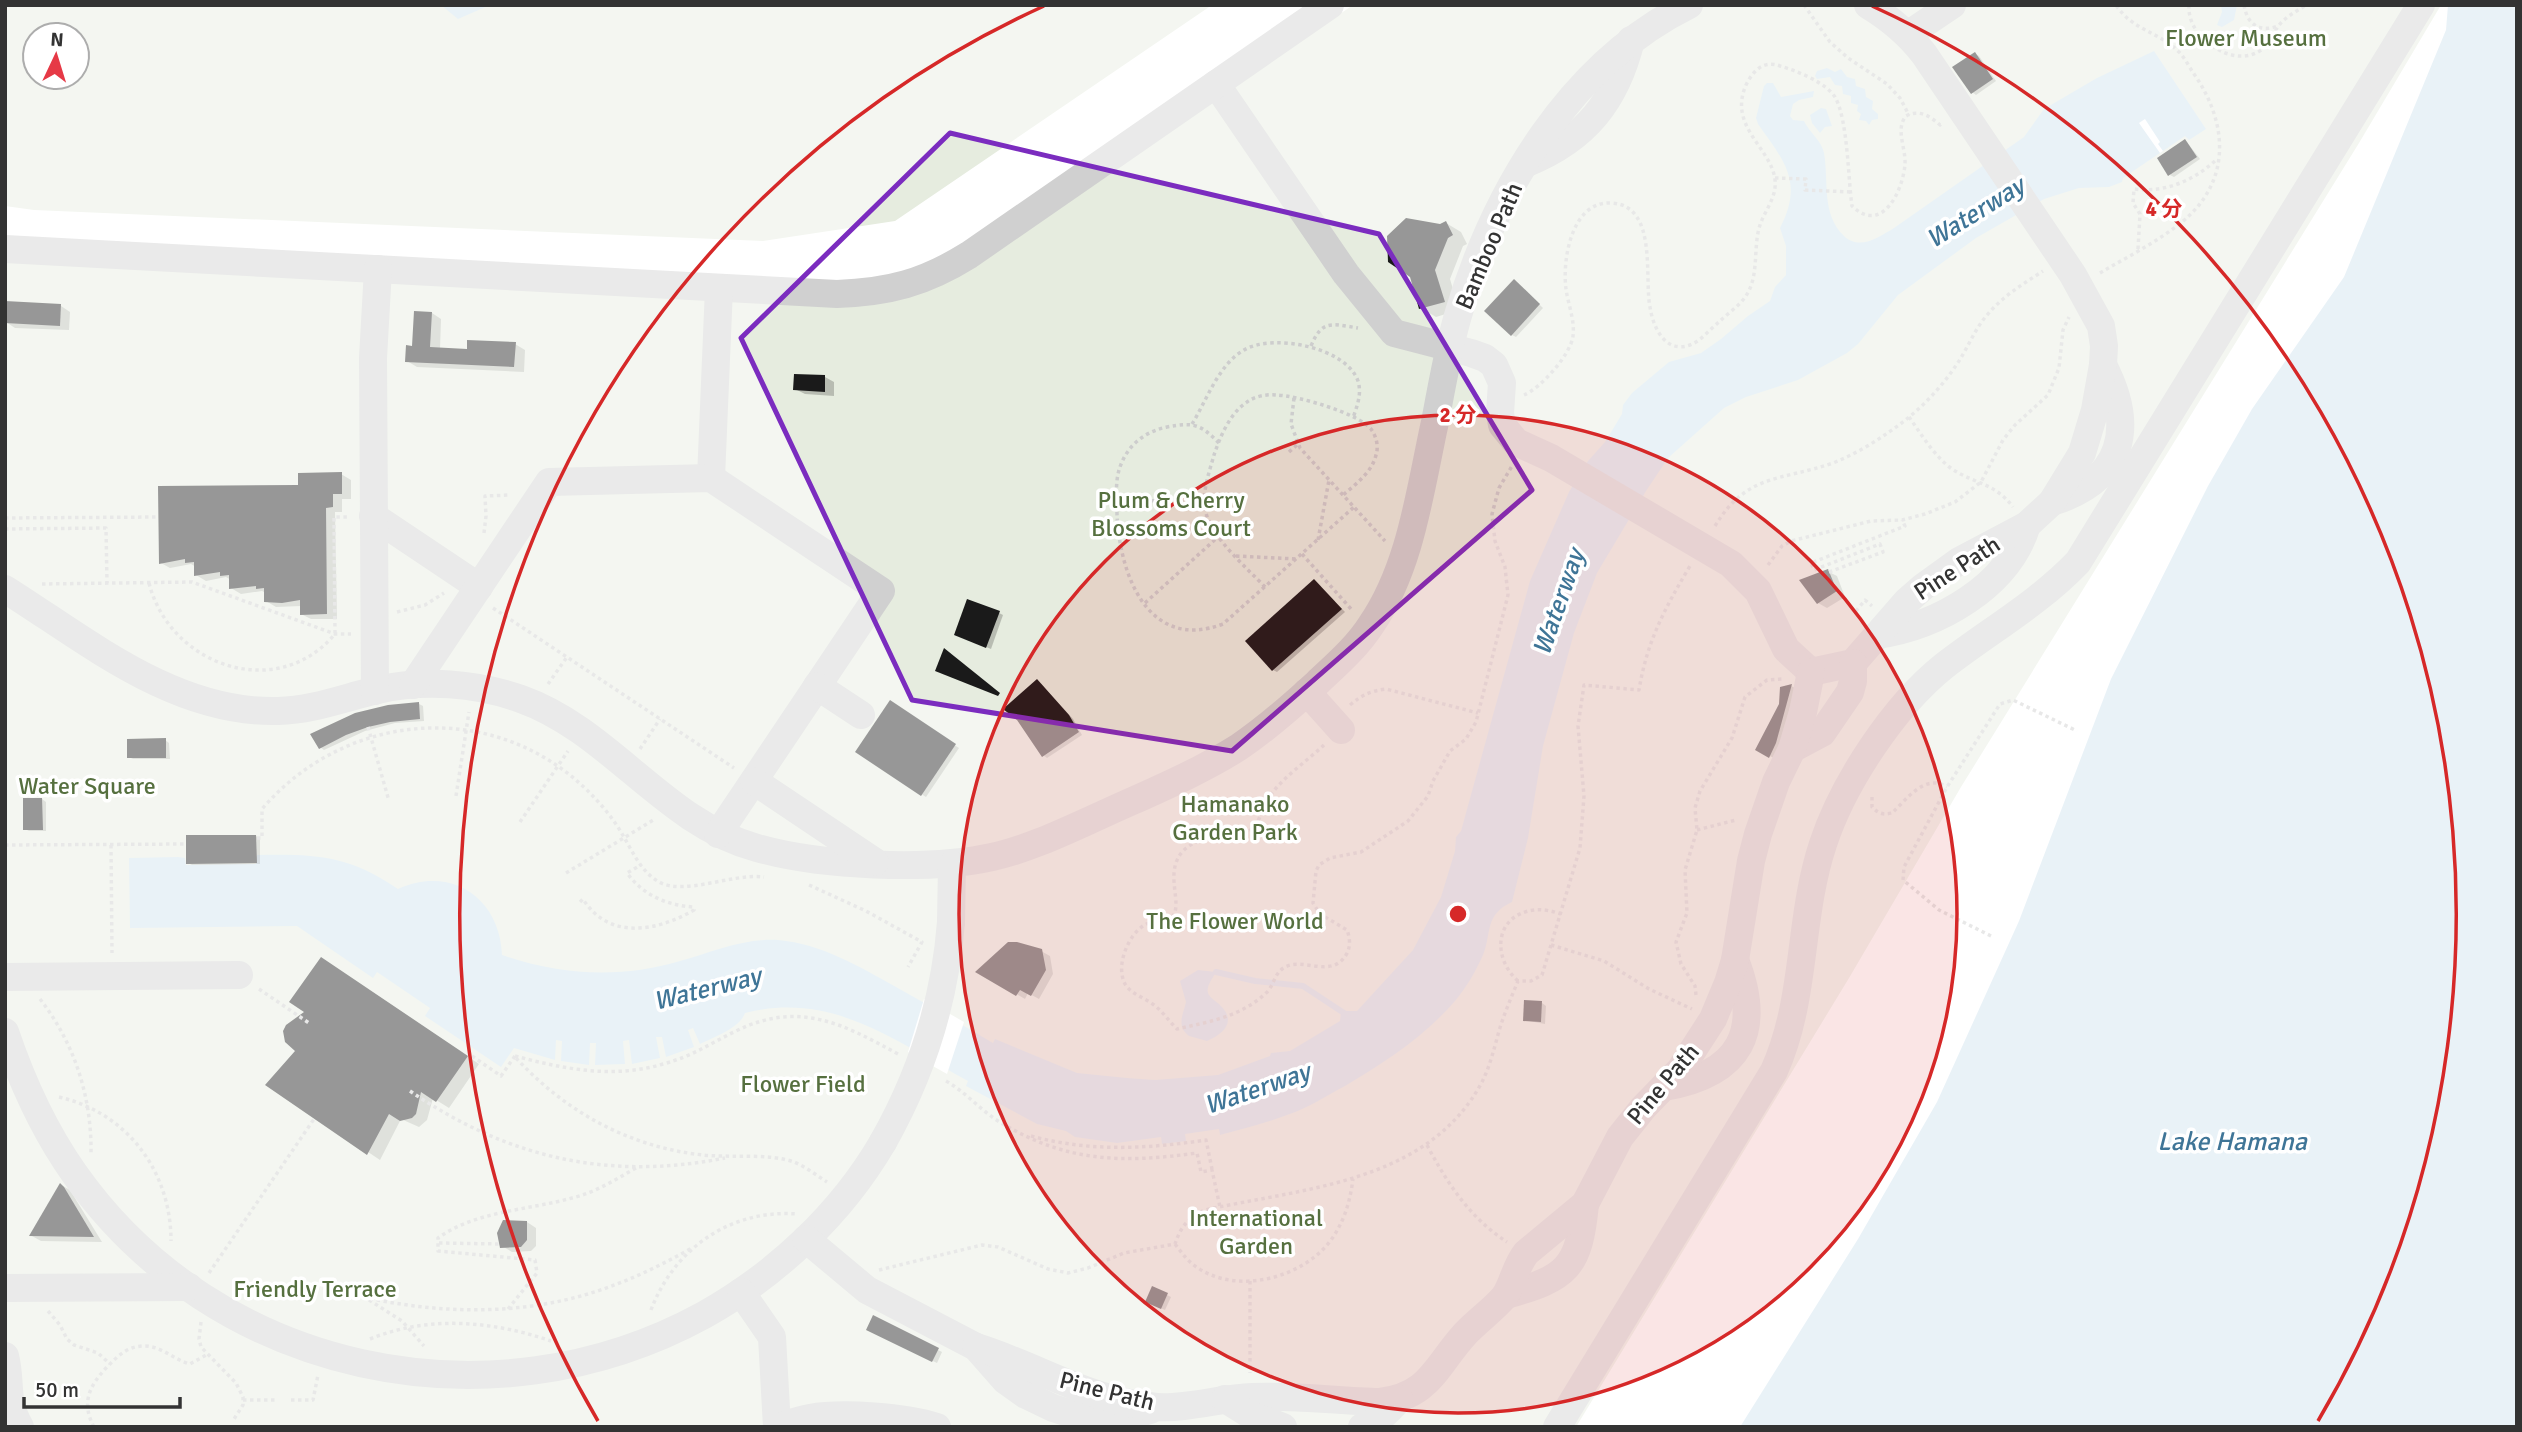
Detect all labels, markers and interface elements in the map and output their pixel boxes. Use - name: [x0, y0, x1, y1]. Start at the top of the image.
- north arrow: [21, 21, 91, 91]
- park label: Flower Museum: [2165, 23, 2327, 53]
- text: N: [50, 28, 65, 52]
- water label: Waterway: [1921, 169, 2033, 255]
- street label: Bamboo Path: [1449, 178, 1529, 314]
- text: 4 分: [2146, 196, 2182, 222]
- text: 2 分: [1440, 402, 1476, 428]
- park label: Plum & Cherry Blossoms Court: [1091, 485, 1251, 543]
- street label: Pine Path: [1908, 529, 2006, 607]
- water label: Waterway: [1526, 543, 1593, 659]
- park label: Water Square: [18, 771, 156, 801]
- park label: Hamanako Garden Park: [1172, 789, 1298, 847]
- centre of rings: [1446, 902, 1470, 926]
- park label: The Flower World: [1146, 906, 1324, 936]
- water label: Waterway: [650, 960, 767, 1018]
- street label: Pine Path: [1620, 1037, 1706, 1131]
- water label: Waterway: [1200, 1055, 1317, 1122]
- park label: Flower Field: [740, 1069, 866, 1099]
- water label: Lake Hamana: [2157, 1126, 2308, 1158]
- park label: International Garden: [1189, 1203, 1323, 1261]
- park label: Friendly Terrace: [233, 1274, 397, 1304]
- street label: Pine Path: [1056, 1365, 1158, 1417]
- scale bar: [24, 1366, 180, 1410]
- text: 50 m: [35, 1377, 79, 1403]

